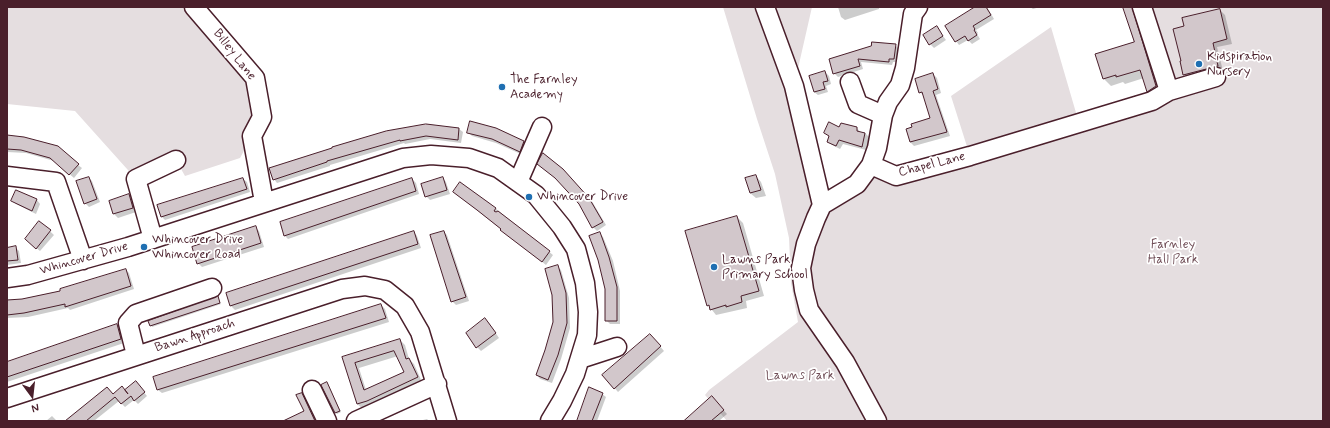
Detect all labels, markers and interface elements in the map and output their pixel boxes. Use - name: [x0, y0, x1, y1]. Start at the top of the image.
- street label: Billey Lane: [209, 26, 259, 84]
- place label: Kidspiration Nursery: [1207, 49, 1272, 80]
- marker: Kidspiration Nursery: [1194, 59, 1204, 69]
- place label: The Farnley Academy: [510, 72, 578, 103]
- marker: The Farnley Academy: [497, 82, 507, 92]
- street label: Chapel Lane: [897, 149, 967, 181]
- place label: Whincover Drive: [537, 189, 628, 205]
- marker: Whincover Drive: [524, 192, 534, 202]
- place label: Whincover Drive Whincover Road: [152, 232, 243, 263]
- park label: Farnley Hall Park: [1148, 237, 1198, 268]
- street label: Whincover Drive: [38, 239, 130, 279]
- marker: Whincover Drive Whincover Road: [139, 242, 149, 252]
- place label: Lawns Park Primary School: [722, 252, 808, 283]
- marker: Lawns Park Primary School: [709, 262, 719, 272]
- street label: Bawn Approach: [153, 316, 237, 356]
- park label: Lawns Park: [766, 368, 834, 384]
- north arrow: [12, 376, 52, 416]
- text: N: [30, 400, 40, 415]

